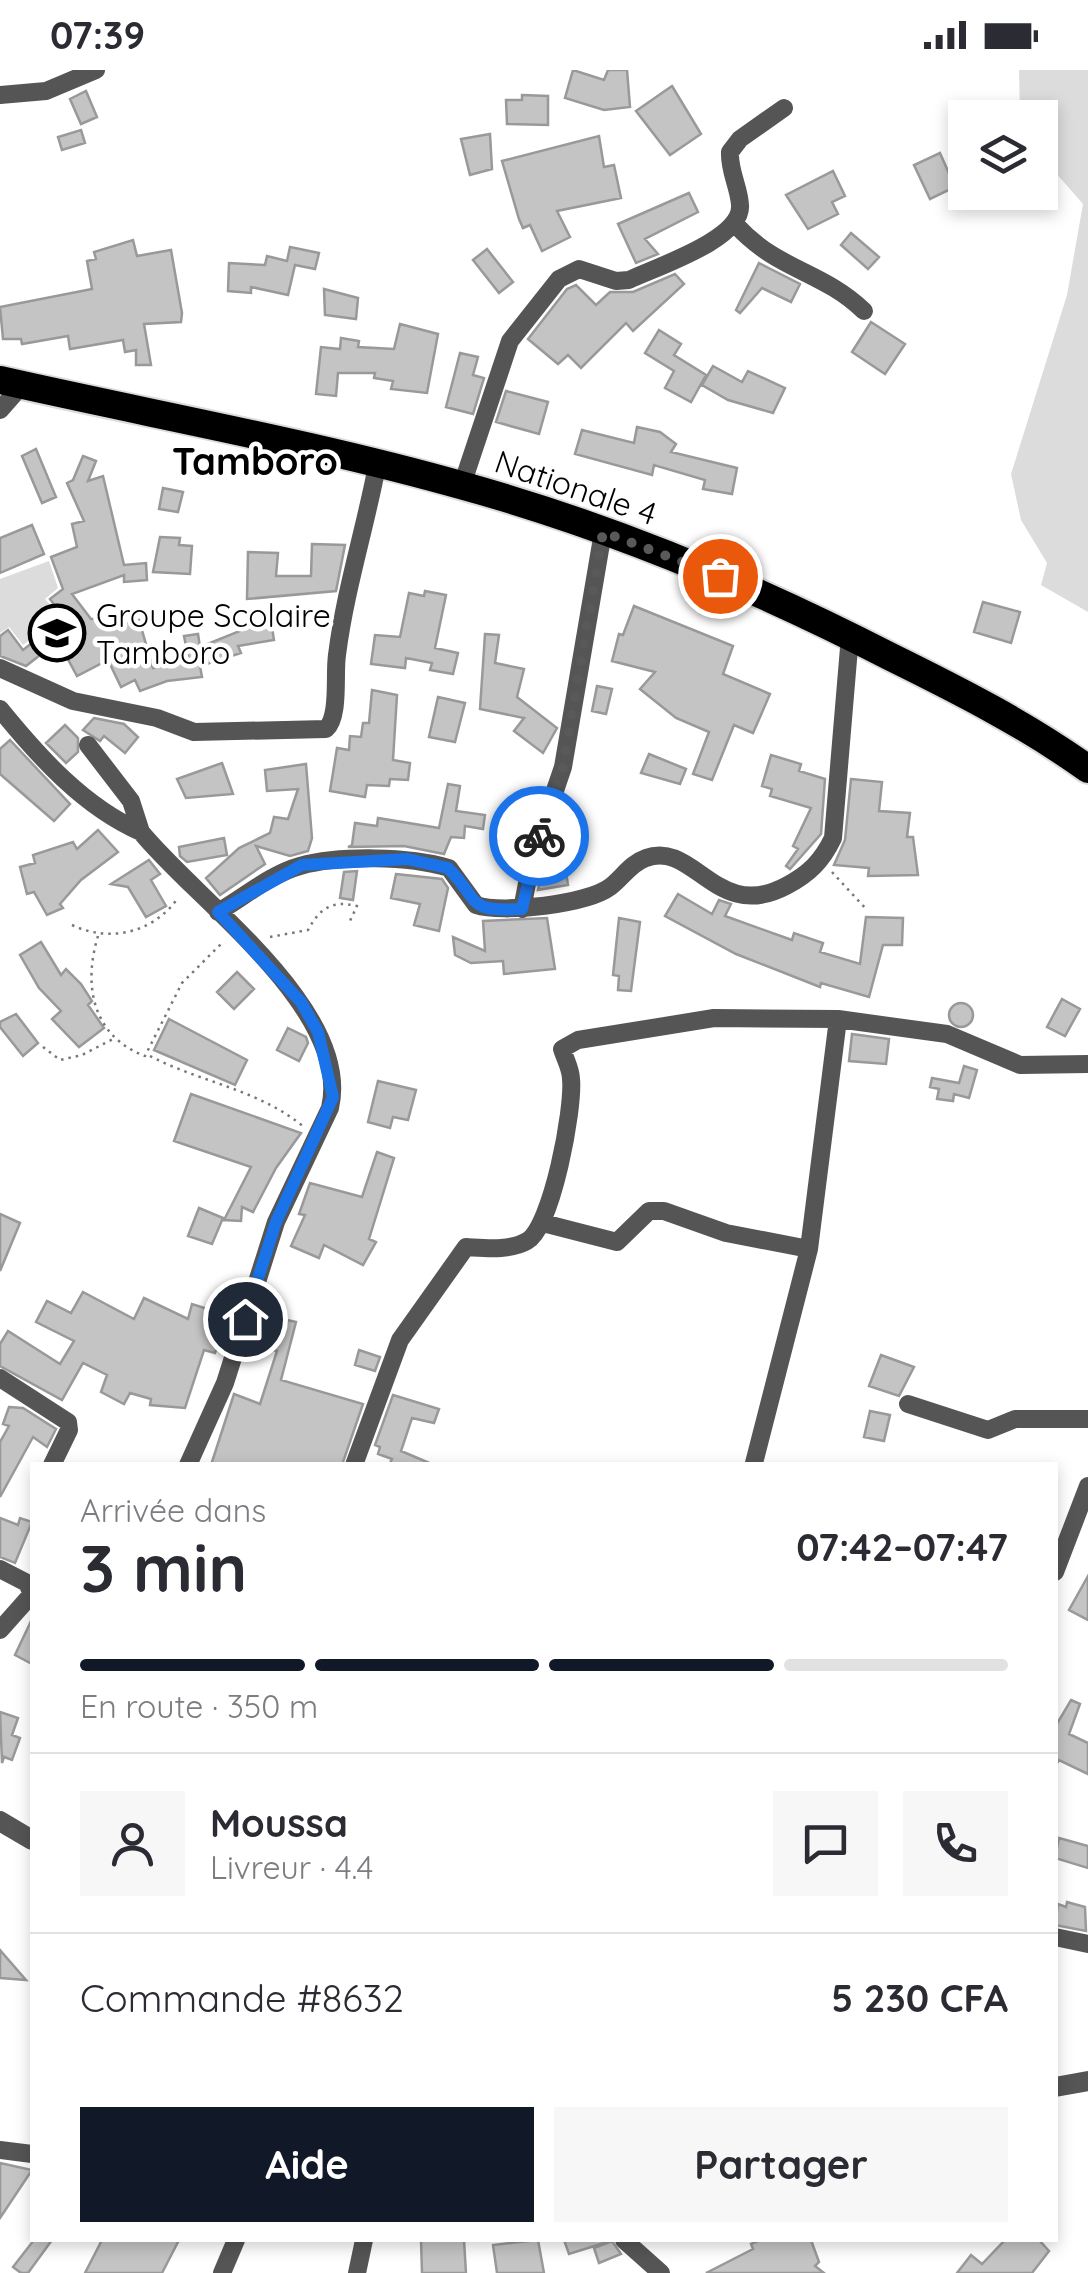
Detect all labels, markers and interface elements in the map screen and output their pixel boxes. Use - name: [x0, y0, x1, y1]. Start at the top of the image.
- text: 07:39: [50, 11, 145, 59]
- map controls: [948, 100, 1058, 210]
- button: layers: [948, 100, 1058, 210]
- district label: Tamboro: [172, 437, 338, 485]
- street label: Nationale 4: [490, 441, 662, 533]
- pin: [678, 534, 763, 619]
- icon: bag: [693, 549, 748, 604]
- place label: Groupe Scolaire Tamboro: [96, 595, 331, 672]
- school or university icon: Groupe Scolaire Tamboro: [27, 603, 87, 663]
- courier: [489, 786, 589, 886]
- icon: bike: [512, 809, 567, 864]
- pin: [203, 1277, 288, 1362]
- icon: home: [218, 1292, 273, 1347]
- text: Arrivée dans: [80, 1490, 266, 1530]
- text: 07:42–07:47: [796, 1523, 1008, 1571]
- text: 3 min: [80, 1527, 247, 1608]
- text: En route · 350 m: [80, 1686, 318, 1726]
- button: person: [80, 1791, 185, 1896]
- button: chat: [773, 1791, 878, 1896]
- button: phone: [903, 1791, 1008, 1896]
- text: Moussa: [210, 1799, 348, 1847]
- text: Livreur · 4.4: [210, 1847, 373, 1887]
- text: Commande #8632: [80, 1974, 404, 2022]
- text: 5 230 CFA: [831, 1974, 1008, 2022]
- button: Aide: [80, 2107, 534, 2222]
- button: Partager: [554, 2107, 1008, 2222]

